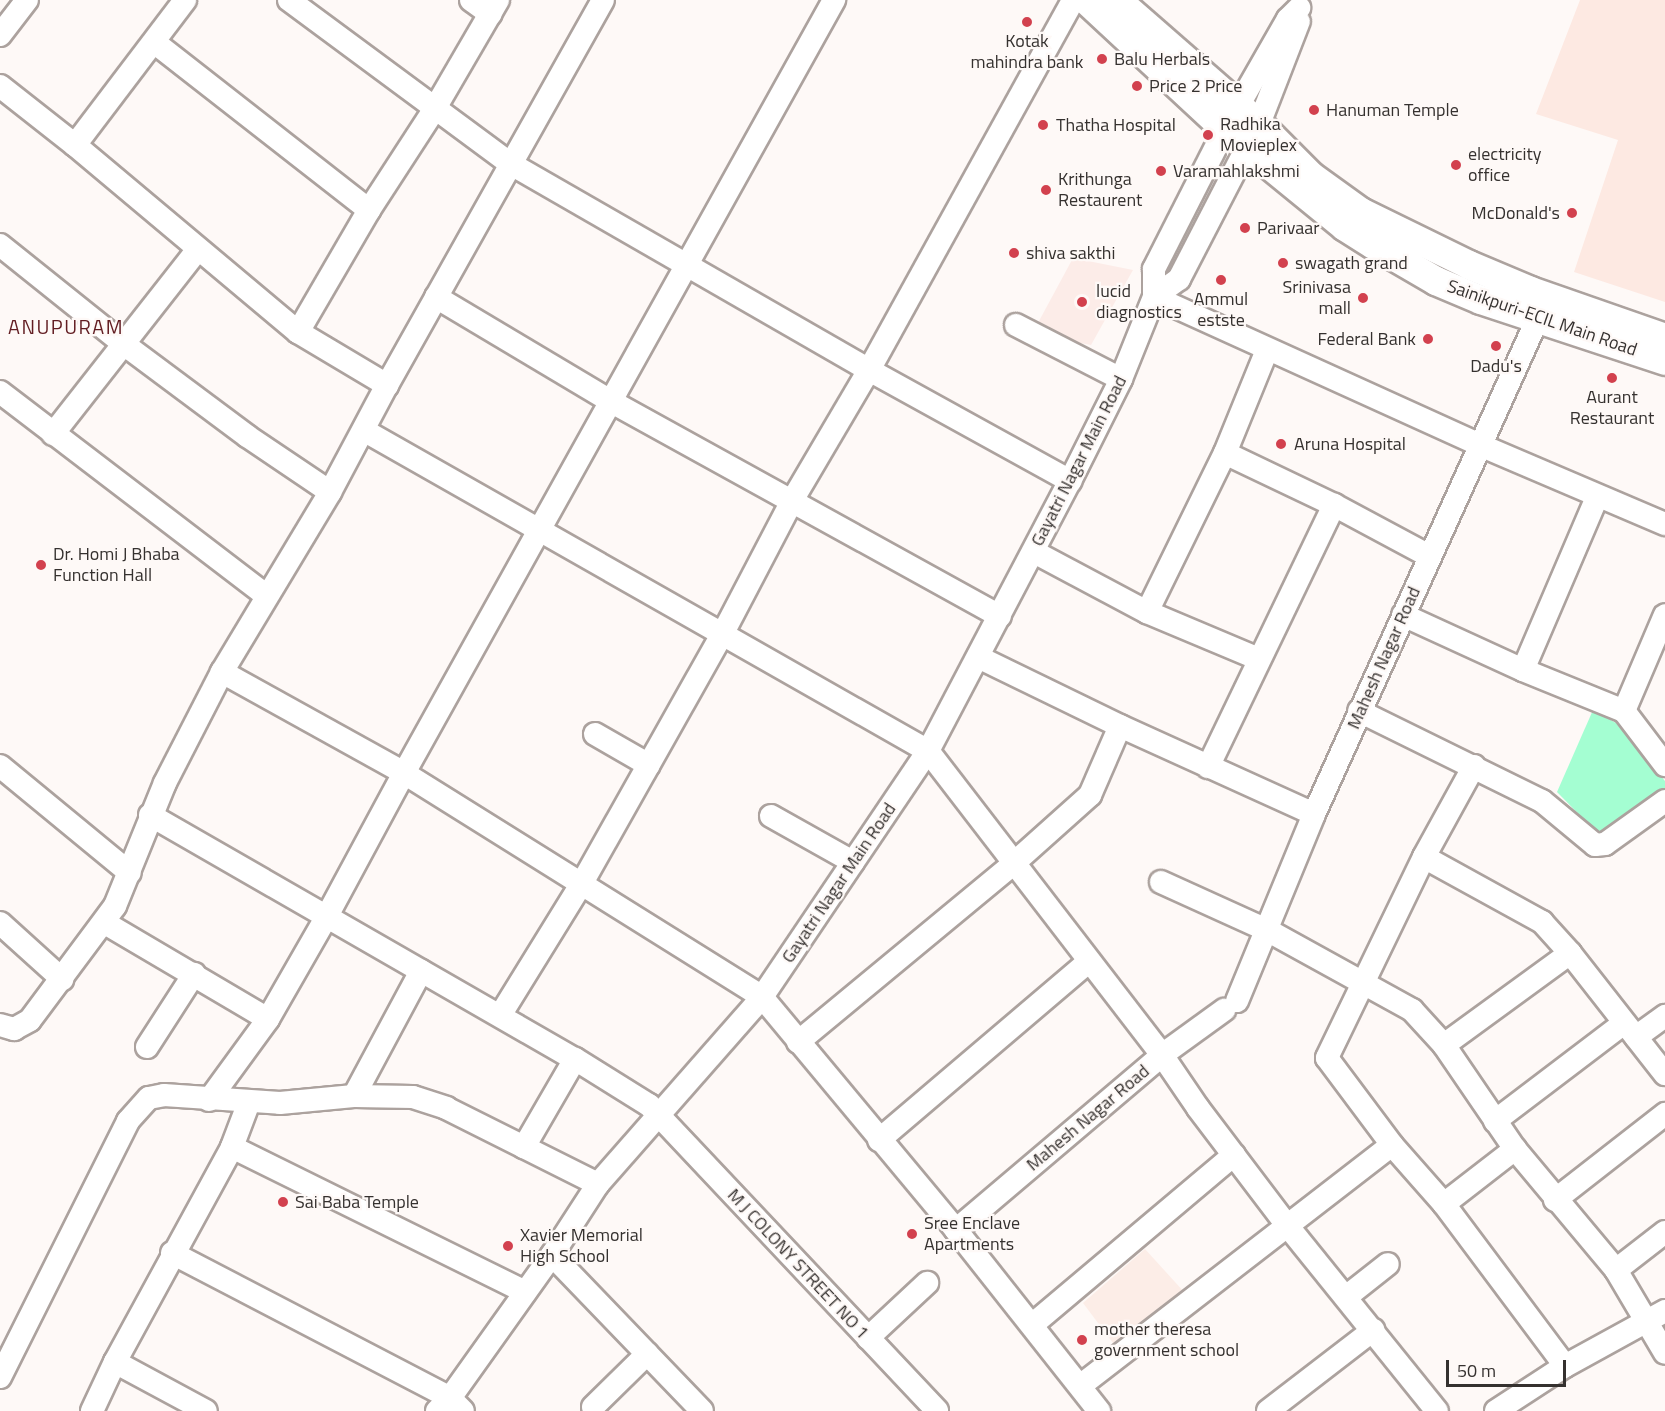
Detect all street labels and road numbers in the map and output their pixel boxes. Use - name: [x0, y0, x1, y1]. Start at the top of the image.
- street label: Sainikpuri-ECIL Main Road: [1444, 275, 1640, 361]
- street label: Gayatri Nagar Main Road: [1027, 372, 1131, 550]
- street label: Mahesh Nagar Road: [1343, 583, 1425, 733]
- street label: Gayatri Nagar Main Road: [777, 799, 901, 967]
- street label: Mahesh Nagar Road: [1022, 1060, 1154, 1176]
- street label: M J COLONY STREET NO 1: [723, 1184, 873, 1344]

